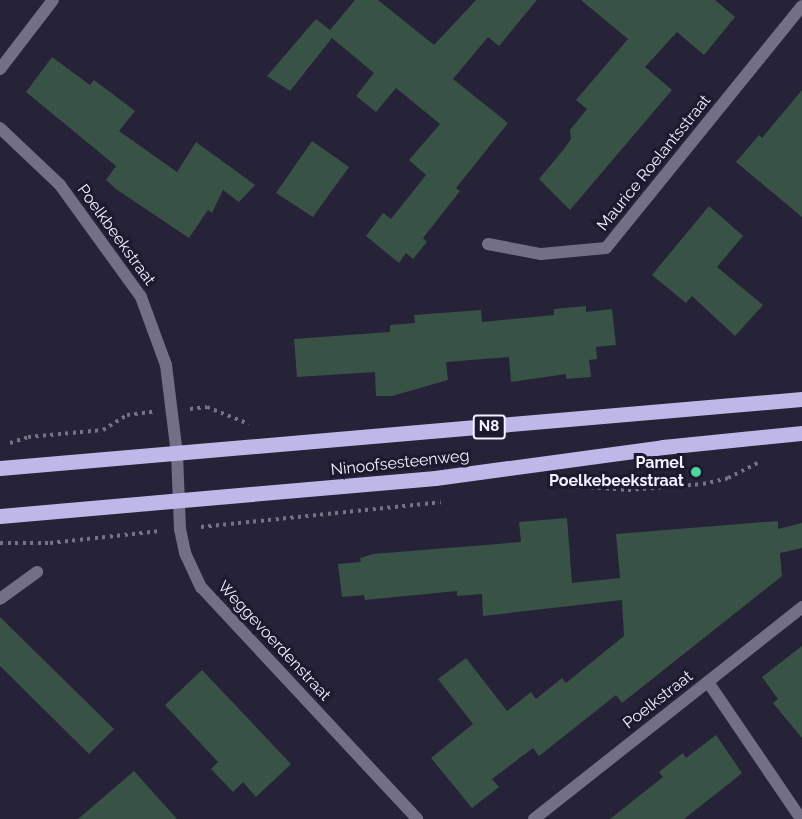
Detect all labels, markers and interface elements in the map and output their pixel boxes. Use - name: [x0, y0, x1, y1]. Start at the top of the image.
- street label: Maurice Roelantsstraat: [593, 91, 715, 235]
- street label: Poelkbeekstraat: [73, 181, 159, 289]
- road number: N8: [472, 415, 506, 439]
- street label: Ninoofsesteenweg: [330, 446, 470, 480]
- place label: Pamel Poelkebeekstraat: [549, 453, 684, 491]
- marker: Pamel Poelkebeekstraat: [689, 465, 703, 479]
- street label: Weggevoerdenstraat: [214, 577, 334, 705]
- street label: Poelkstraat: [619, 667, 697, 733]

